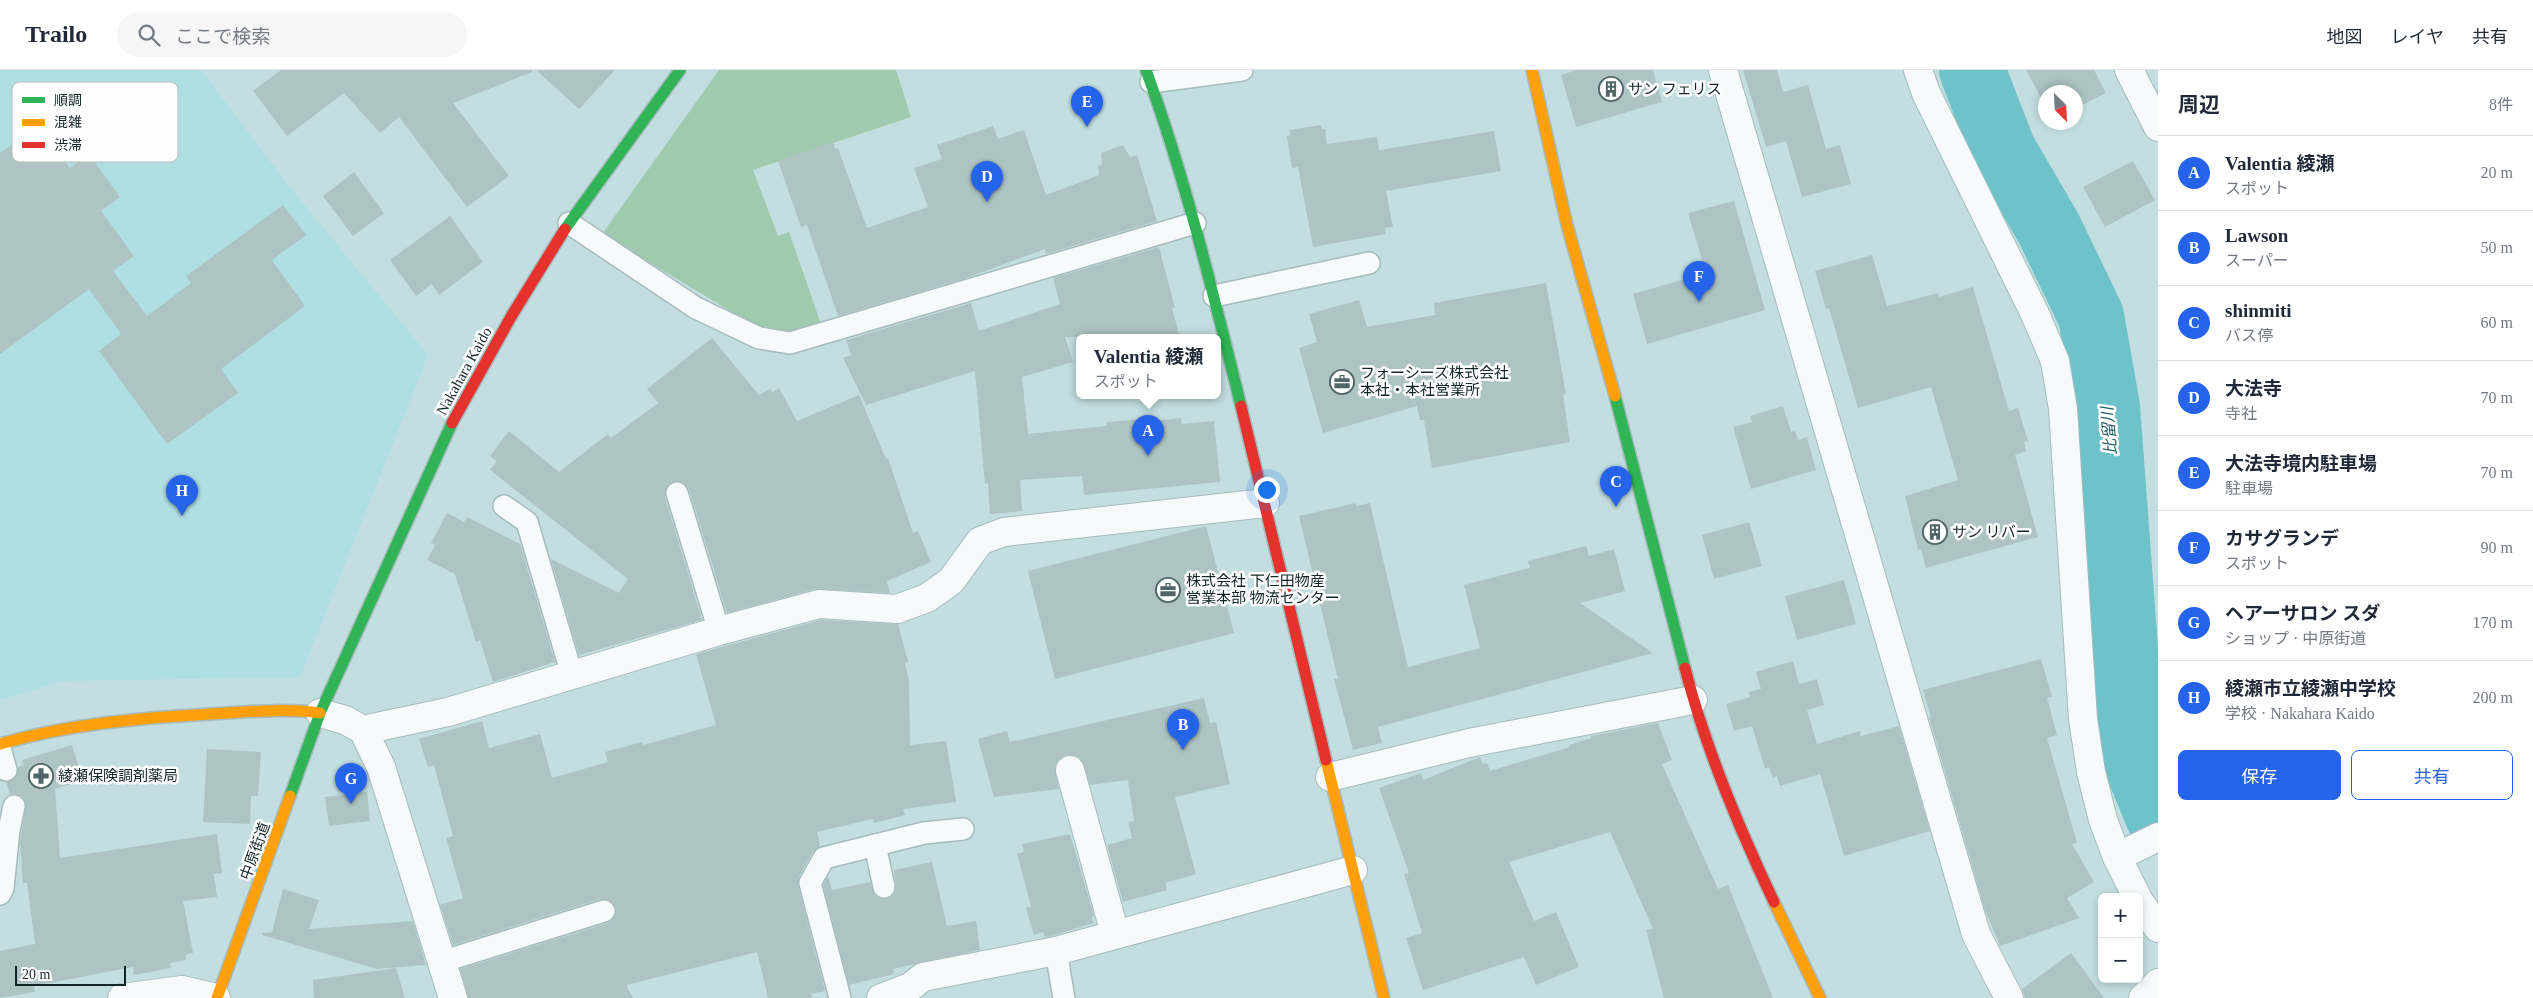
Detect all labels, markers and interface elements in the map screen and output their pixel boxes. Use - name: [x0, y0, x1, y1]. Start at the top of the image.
- search box: [117, 12, 467, 57]
- text: Trailo: [25, 21, 87, 47]
- icon: search: [135, 21, 163, 49]
- text: ここで検索: [175, 26, 270, 47]
- text: 地図: [2327, 27, 2363, 47]
- text: レイヤ: [2391, 27, 2444, 47]
- text: 共有: [2472, 27, 2508, 47]
- building icon: サン フェリス: [1598, 76, 1624, 102]
- place label: サン フェリス: [1628, 81, 1722, 97]
- legend: [12, 82, 178, 162]
- north arrow: [2038, 85, 2083, 130]
- pin: E: [1071, 86, 1103, 127]
- text: 順調: [54, 93, 82, 108]
- text: 周辺: [2178, 93, 2220, 117]
- text: 8件: [2489, 96, 2513, 113]
- text: 混雑: [54, 114, 82, 130]
- text: 渋滞: [54, 138, 82, 153]
- text: Valentia 綾瀬: [2225, 153, 2335, 174]
- pin: D: [971, 161, 1003, 202]
- text: A: [2188, 164, 2200, 181]
- text: 20 m: [2481, 164, 2513, 181]
- text: スポット: [2225, 180, 2289, 197]
- text: Lawson: [2225, 225, 2288, 246]
- text: B: [2189, 239, 2199, 256]
- text: 50 m: [2481, 239, 2513, 256]
- text: スーパー: [2225, 252, 2289, 269]
- pin: F: [1683, 261, 1715, 302]
- text: shinmiti: [2225, 300, 2292, 321]
- text: C: [2188, 314, 2200, 331]
- text: 60 m: [2481, 314, 2513, 331]
- street label: Nakahara Kaido: [433, 324, 495, 418]
- text: バス停: [2225, 327, 2273, 344]
- popup: [1076, 334, 1221, 399]
- text: Valentia 綾瀬: [1094, 346, 1203, 367]
- place label: フォーシーズ株式会社 本社・本社営業所: [1360, 365, 1509, 398]
- office icon: フォーシーズ株式会社 本社・本社営業所: [1329, 369, 1355, 395]
- text: スポット: [1094, 373, 1158, 390]
- text: 大法寺: [2225, 378, 2282, 399]
- text: D: [2188, 389, 2200, 406]
- text: 70 m: [2481, 389, 2513, 406]
- water label: 比留川: [2098, 404, 2120, 456]
- text: 寺社: [2225, 405, 2257, 422]
- pin: A: [1132, 415, 1164, 456]
- text: 大法寺境内駐車場: [2225, 453, 2377, 474]
- text: E: [2189, 464, 2199, 481]
- text: 70 m: [2481, 464, 2513, 481]
- pin: C: [1600, 466, 1632, 507]
- pin: H: [166, 475, 198, 516]
- your location: [1254, 477, 1280, 503]
- text: 駐車場: [2225, 480, 2273, 497]
- building icon: サン リバー: [1922, 519, 1948, 545]
- place label: サン リバー: [1952, 524, 2031, 540]
- text: カサグランデ: [2225, 528, 2339, 549]
- text: F: [2189, 539, 2199, 556]
- text: 90 m: [2481, 539, 2513, 556]
- text: スポット: [2225, 555, 2289, 572]
- place label: 株式会社 下仁田物産 営業本部 物流センター: [1186, 573, 1340, 606]
- office icon: 株式会社 下仁田物産 営業本部 物流センター: [1155, 577, 1181, 603]
- text: ヘアーサロン スダ: [2225, 603, 2380, 624]
- text: G: [2188, 614, 2200, 631]
- text: 170 m: [2473, 614, 2513, 631]
- text: ショップ · 中原街道: [2225, 630, 2366, 647]
- text: 綾瀬市立綾瀬中学校: [2225, 678, 2396, 699]
- text: H: [2188, 689, 2200, 706]
- text: 200 m: [2473, 689, 2513, 706]
- text: 学校 · Nakahara Kaido: [2225, 705, 2375, 722]
- pin: B: [1167, 709, 1199, 750]
- button: 保存: [2178, 750, 2341, 800]
- button: 共有: [2351, 750, 2513, 800]
- pharmacy icon: 綾瀬保険調剤薬局: [28, 763, 54, 789]
- pin: G: [335, 763, 367, 804]
- place label: 綾瀬保険調剤薬局: [58, 768, 178, 784]
- street label: 中原街道: [237, 820, 273, 882]
- map controls: [2098, 893, 2143, 983]
- button: +: [2098, 893, 2143, 938]
- button: −: [2098, 938, 2143, 983]
- scale bar: [15, 963, 126, 986]
- text: 20 m: [22, 967, 50, 982]

